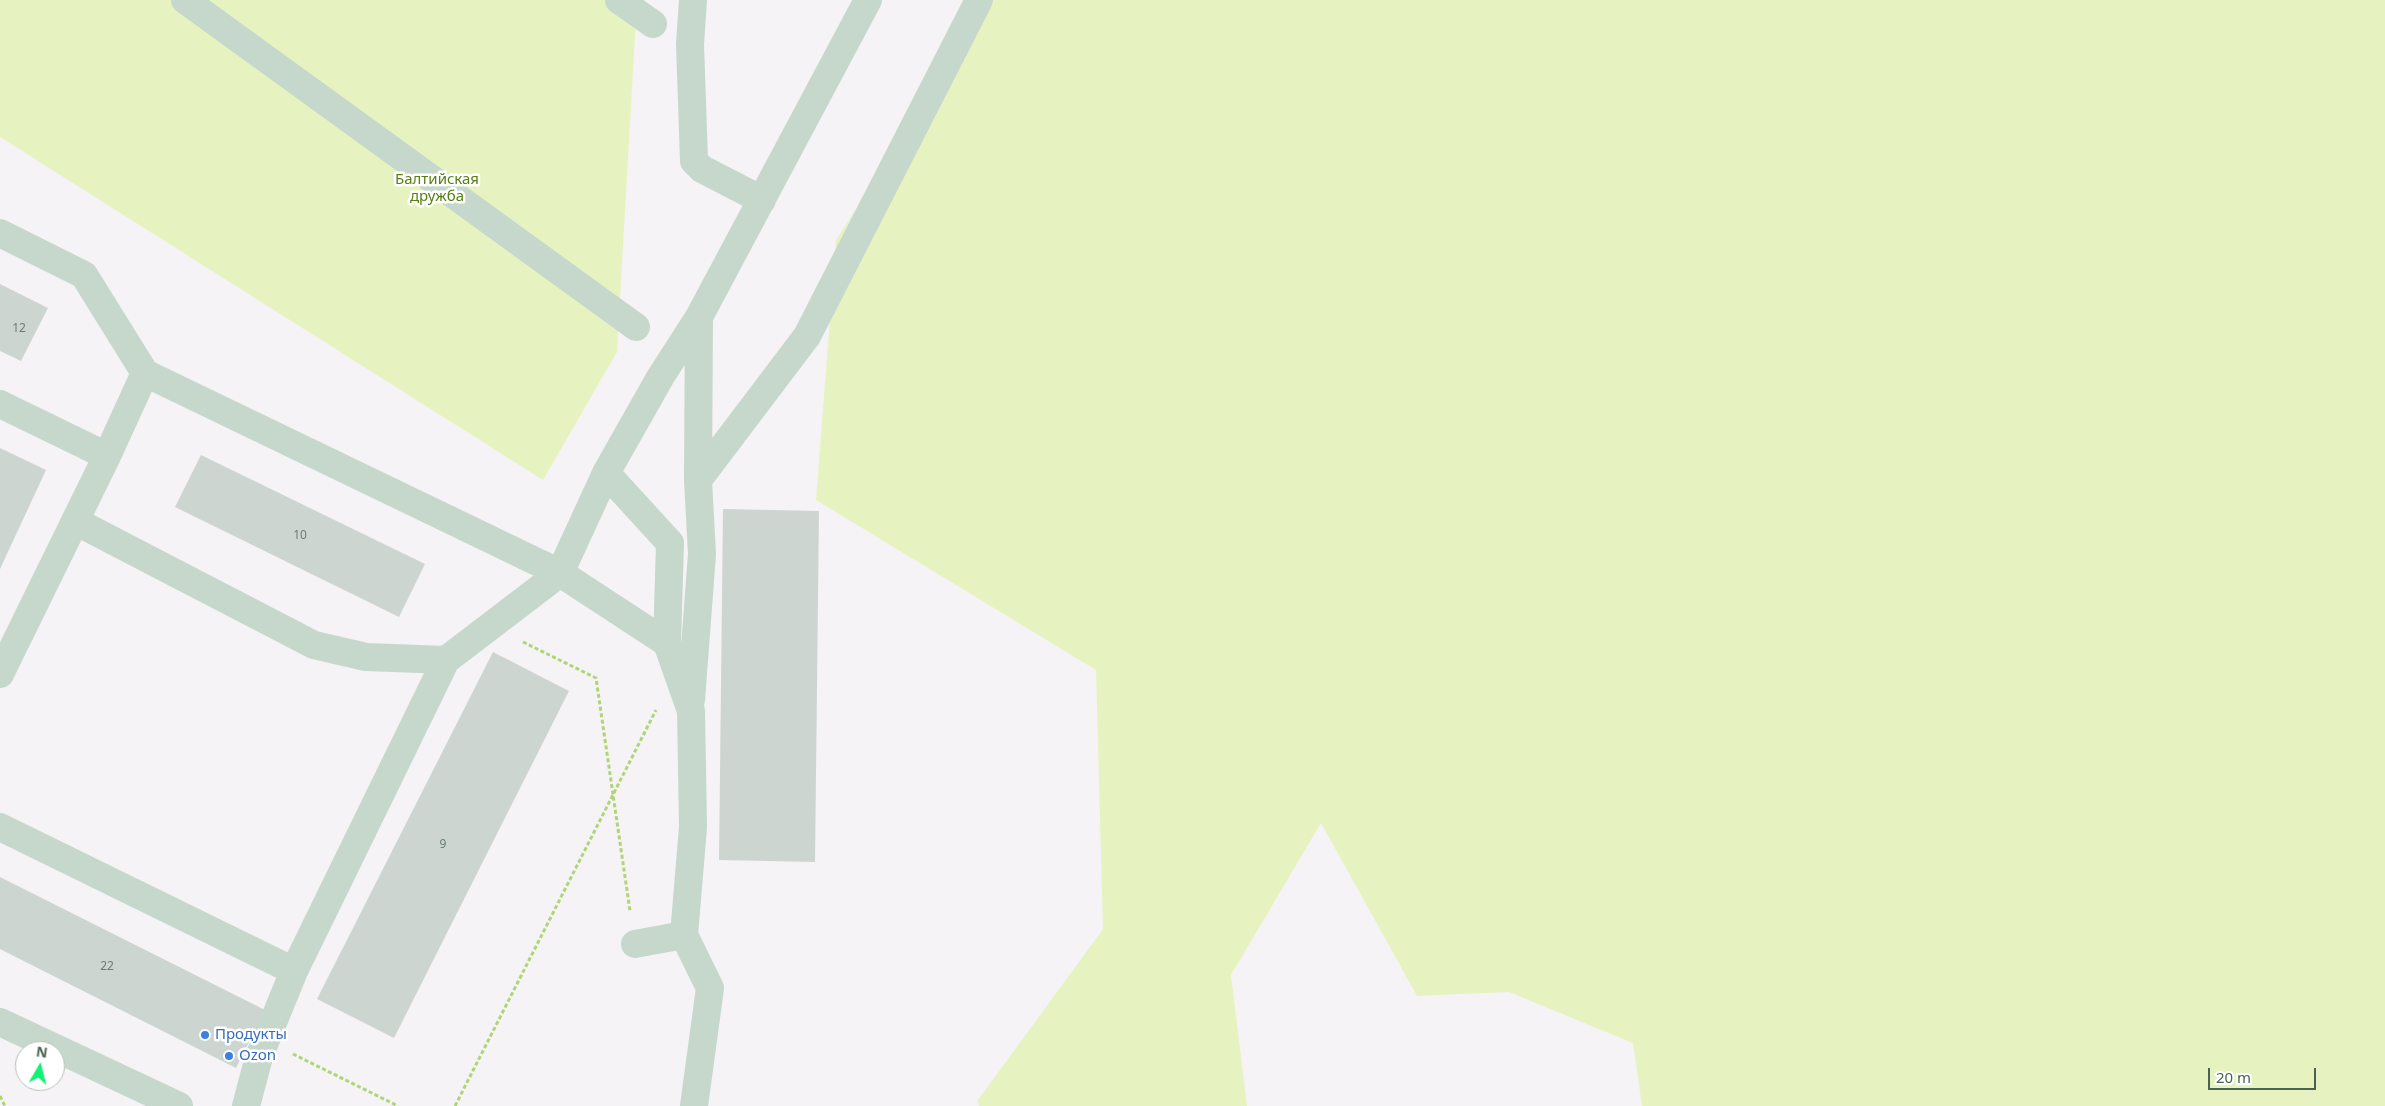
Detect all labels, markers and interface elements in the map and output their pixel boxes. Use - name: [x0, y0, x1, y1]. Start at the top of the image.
- park label: Балтийская дружба: [395, 171, 479, 206]
- house number: 12: [12, 322, 26, 336]
- house number: 10: [293, 529, 307, 543]
- house number: 9: [440, 838, 446, 852]
- house number: 22: [100, 960, 114, 974]
- place label: Продукты: [215, 1026, 287, 1044]
- marker: Продукты: [199, 1029, 211, 1041]
- north arrow: [15, 1041, 65, 1091]
- text: N: [35, 1041, 49, 1062]
- place label: Ozon: [239, 1047, 276, 1065]
- marker: Ozon: [223, 1050, 235, 1062]
- scale bar: [2210, 1058, 2318, 1090]
- text: 20 m: [2216, 1067, 2251, 1087]

